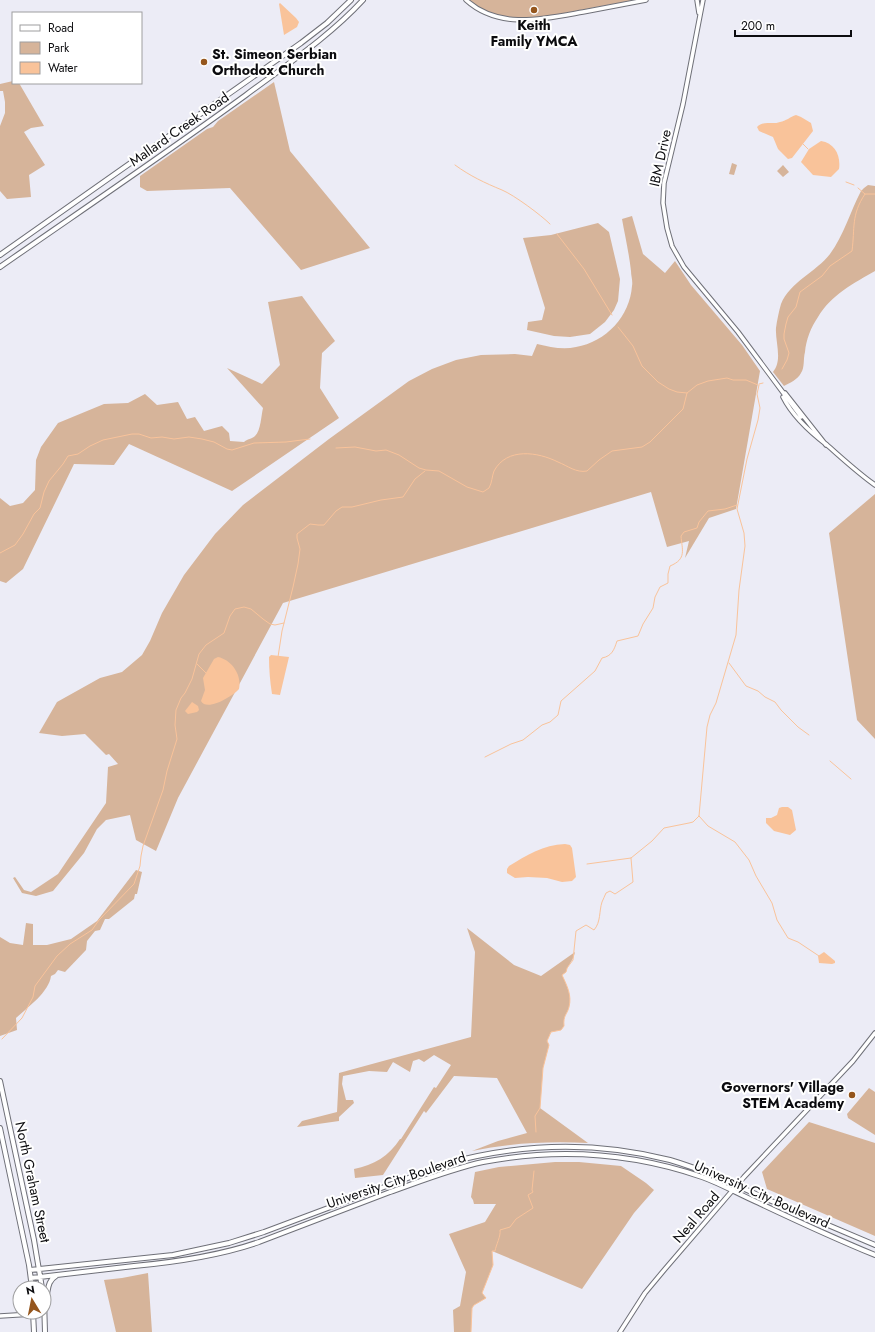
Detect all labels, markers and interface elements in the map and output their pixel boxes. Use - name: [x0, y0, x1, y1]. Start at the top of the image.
- marker: Keith Family YMCA: [529, 5, 539, 15]
- legend: [12, 12, 142, 84]
- scale bar: [735, 12, 851, 38]
- place label: Keith Family YMCA: [490, 15, 578, 51]
- text: 200 m: [741, 17, 775, 35]
- text: Road: [48, 19, 74, 37]
- text: Park: [48, 39, 70, 57]
- place label: St. Simeon Serbian Orthodox Church: [212, 44, 337, 80]
- marker: St. Simeon Serbian Orthodox Church: [199, 57, 209, 67]
- text: Water: [48, 59, 79, 77]
- street label: Mallard Creek Road: [125, 87, 233, 171]
- street label: IBM Drive: [644, 128, 676, 188]
- place label: Governors' Village STEM Academy: [721, 1077, 845, 1113]
- marker: Governors' Village STEM Academy: [847, 1090, 857, 1100]
- street label: North Graham Street: [10, 1120, 56, 1245]
- street label: University City Boulevard: [324, 1147, 468, 1213]
- street label: University City Boulevard: [691, 1155, 833, 1233]
- street label: Neal Road: [668, 1187, 724, 1247]
- north arrow: [12, 1280, 52, 1320]
- text: N: [25, 1282, 36, 1299]

